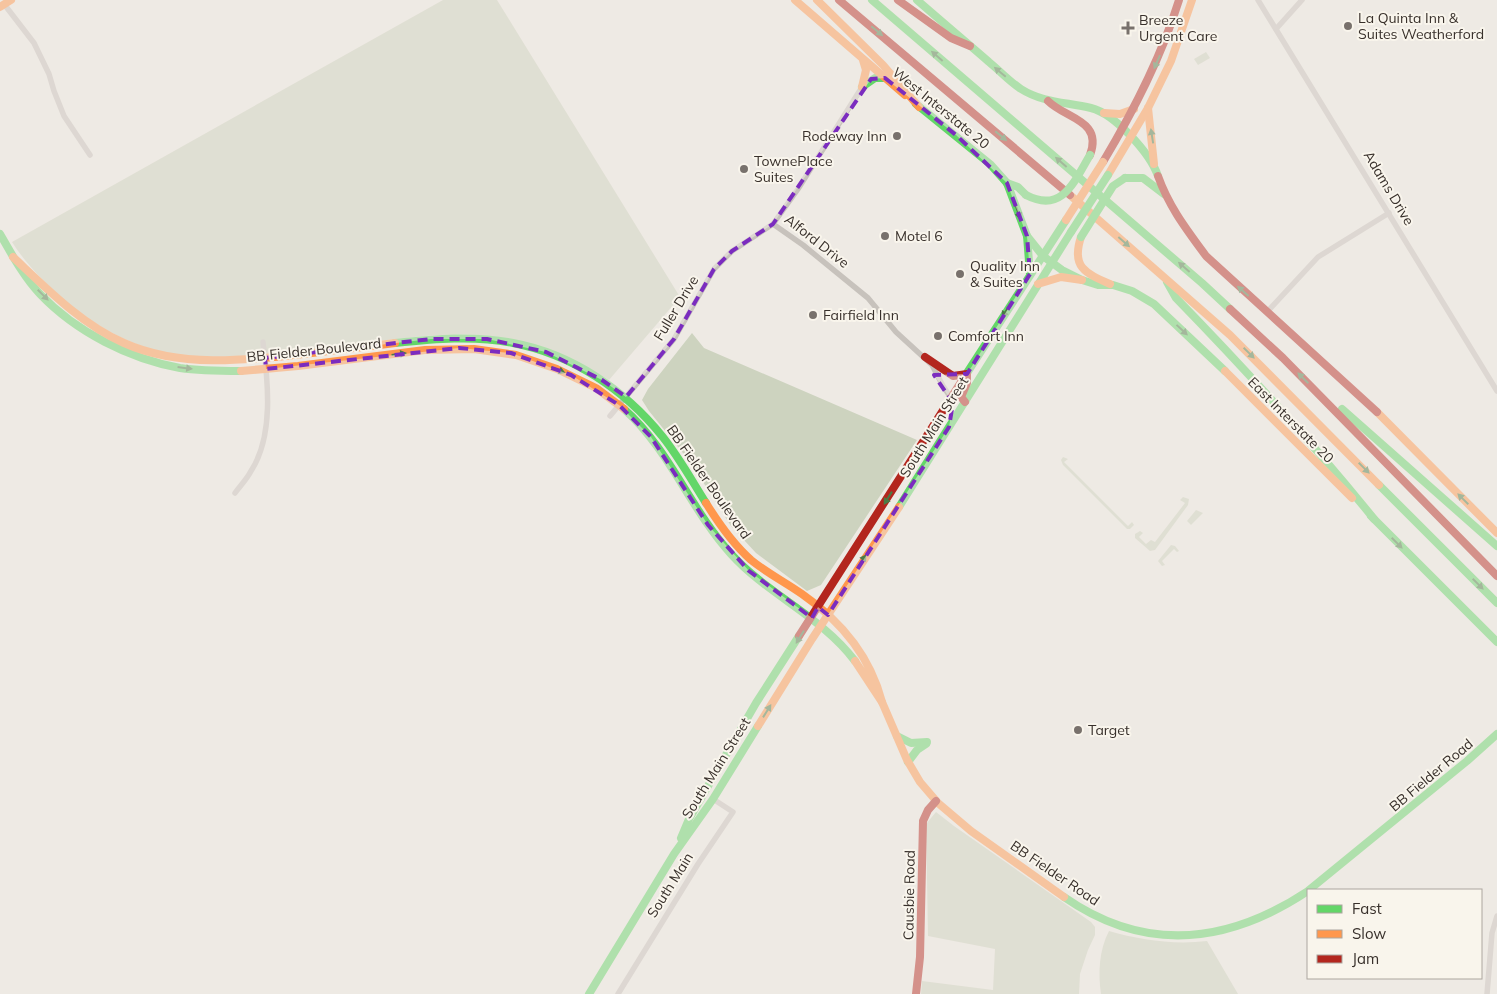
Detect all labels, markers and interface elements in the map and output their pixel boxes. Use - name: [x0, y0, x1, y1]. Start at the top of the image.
- place label: La Quinta Inn & Suites Weatherford: [1358, 9, 1484, 43]
- place label: Breeze Urgent Care: [1139, 11, 1217, 45]
- marker: La Quinta Inn & Suites Weatherford: [1342, 20, 1354, 32]
- marker: Breeze Urgent Care: [1121, 21, 1135, 35]
- one-way arrow: [870, 26, 883, 37]
- one-way arrow: [932, 50, 944, 62]
- one-way arrow: [1152, 55, 1160, 69]
- street label: West Interstate 20: [889, 63, 993, 153]
- one-way arrow: [994, 67, 1006, 78]
- place label: Rodeway Inn: [802, 127, 887, 145]
- one-way arrow: [1147, 128, 1155, 144]
- marker: Rodeway Inn: [891, 130, 903, 142]
- one-way arrow: [995, 130, 1008, 141]
- street label: Adams Drive: [1360, 147, 1418, 229]
- place label: TownePlace Suites: [754, 152, 833, 186]
- one-way arrow: [1054, 156, 1067, 167]
- marker: TownePlace Suites: [738, 163, 750, 175]
- one-way arrow: [1015, 205, 1022, 220]
- street label: Alford Drive: [781, 210, 853, 272]
- place label: Motel 6: [895, 227, 943, 245]
- marker: Motel 6: [879, 230, 891, 242]
- one-way arrow: [1118, 236, 1131, 247]
- place label: Quality Inn & Suites: [970, 257, 1040, 291]
- one-way arrow: [1178, 262, 1191, 273]
- marker: Quality Inn & Suites: [954, 268, 966, 280]
- street label: Fuller Drive: [650, 272, 702, 344]
- one-way arrow: [1237, 286, 1249, 297]
- one-way arrow: [37, 289, 49, 301]
- one-way arrow: [1002, 305, 1011, 318]
- place label: Fairfield Inn: [823, 306, 899, 324]
- marker: Fairfield Inn: [807, 309, 819, 321]
- one-way arrow: [1176, 324, 1188, 336]
- place label: Comfort Inn: [948, 327, 1024, 345]
- marker: Comfort Inn: [932, 330, 944, 342]
- street label: BB Fielder Boulevard: [246, 334, 382, 366]
- one-way arrow: [1242, 347, 1254, 359]
- one-way arrow: [391, 350, 407, 358]
- one-way arrow: [178, 364, 194, 372]
- one-way arrow: [551, 366, 565, 374]
- one-way arrow: [1297, 372, 1309, 384]
- street label: South Main Street: [896, 373, 972, 481]
- street label: East Interstate 20: [1244, 373, 1338, 467]
- street label: BB Fielder Boulevard: [663, 421, 755, 543]
- one-way arrow: [1357, 462, 1369, 474]
- one-way arrow: [883, 492, 892, 505]
- one-way arrow: [1457, 493, 1469, 505]
- one-way arrow: [1391, 536, 1403, 548]
- one-way arrow: [858, 555, 867, 568]
- one-way arrow: [1472, 577, 1484, 589]
- one-way arrow: [795, 631, 804, 644]
- one-way arrow: [763, 704, 772, 717]
- street label: South Main Street: [678, 714, 754, 822]
- place label: Target: [1088, 721, 1130, 739]
- marker: Target: [1072, 724, 1084, 736]
- street label: BB Fielder Road: [1385, 735, 1477, 815]
- street label: BB Fielder Road: [1007, 836, 1103, 910]
- street label: South Main: [643, 849, 697, 921]
- street label: Causbie Road: [899, 850, 919, 940]
- legend: [1307, 889, 1482, 979]
- text: Fast: [1352, 899, 1382, 918]
- text: Slow: [1352, 924, 1386, 943]
- text: Jam: [1352, 949, 1379, 968]

